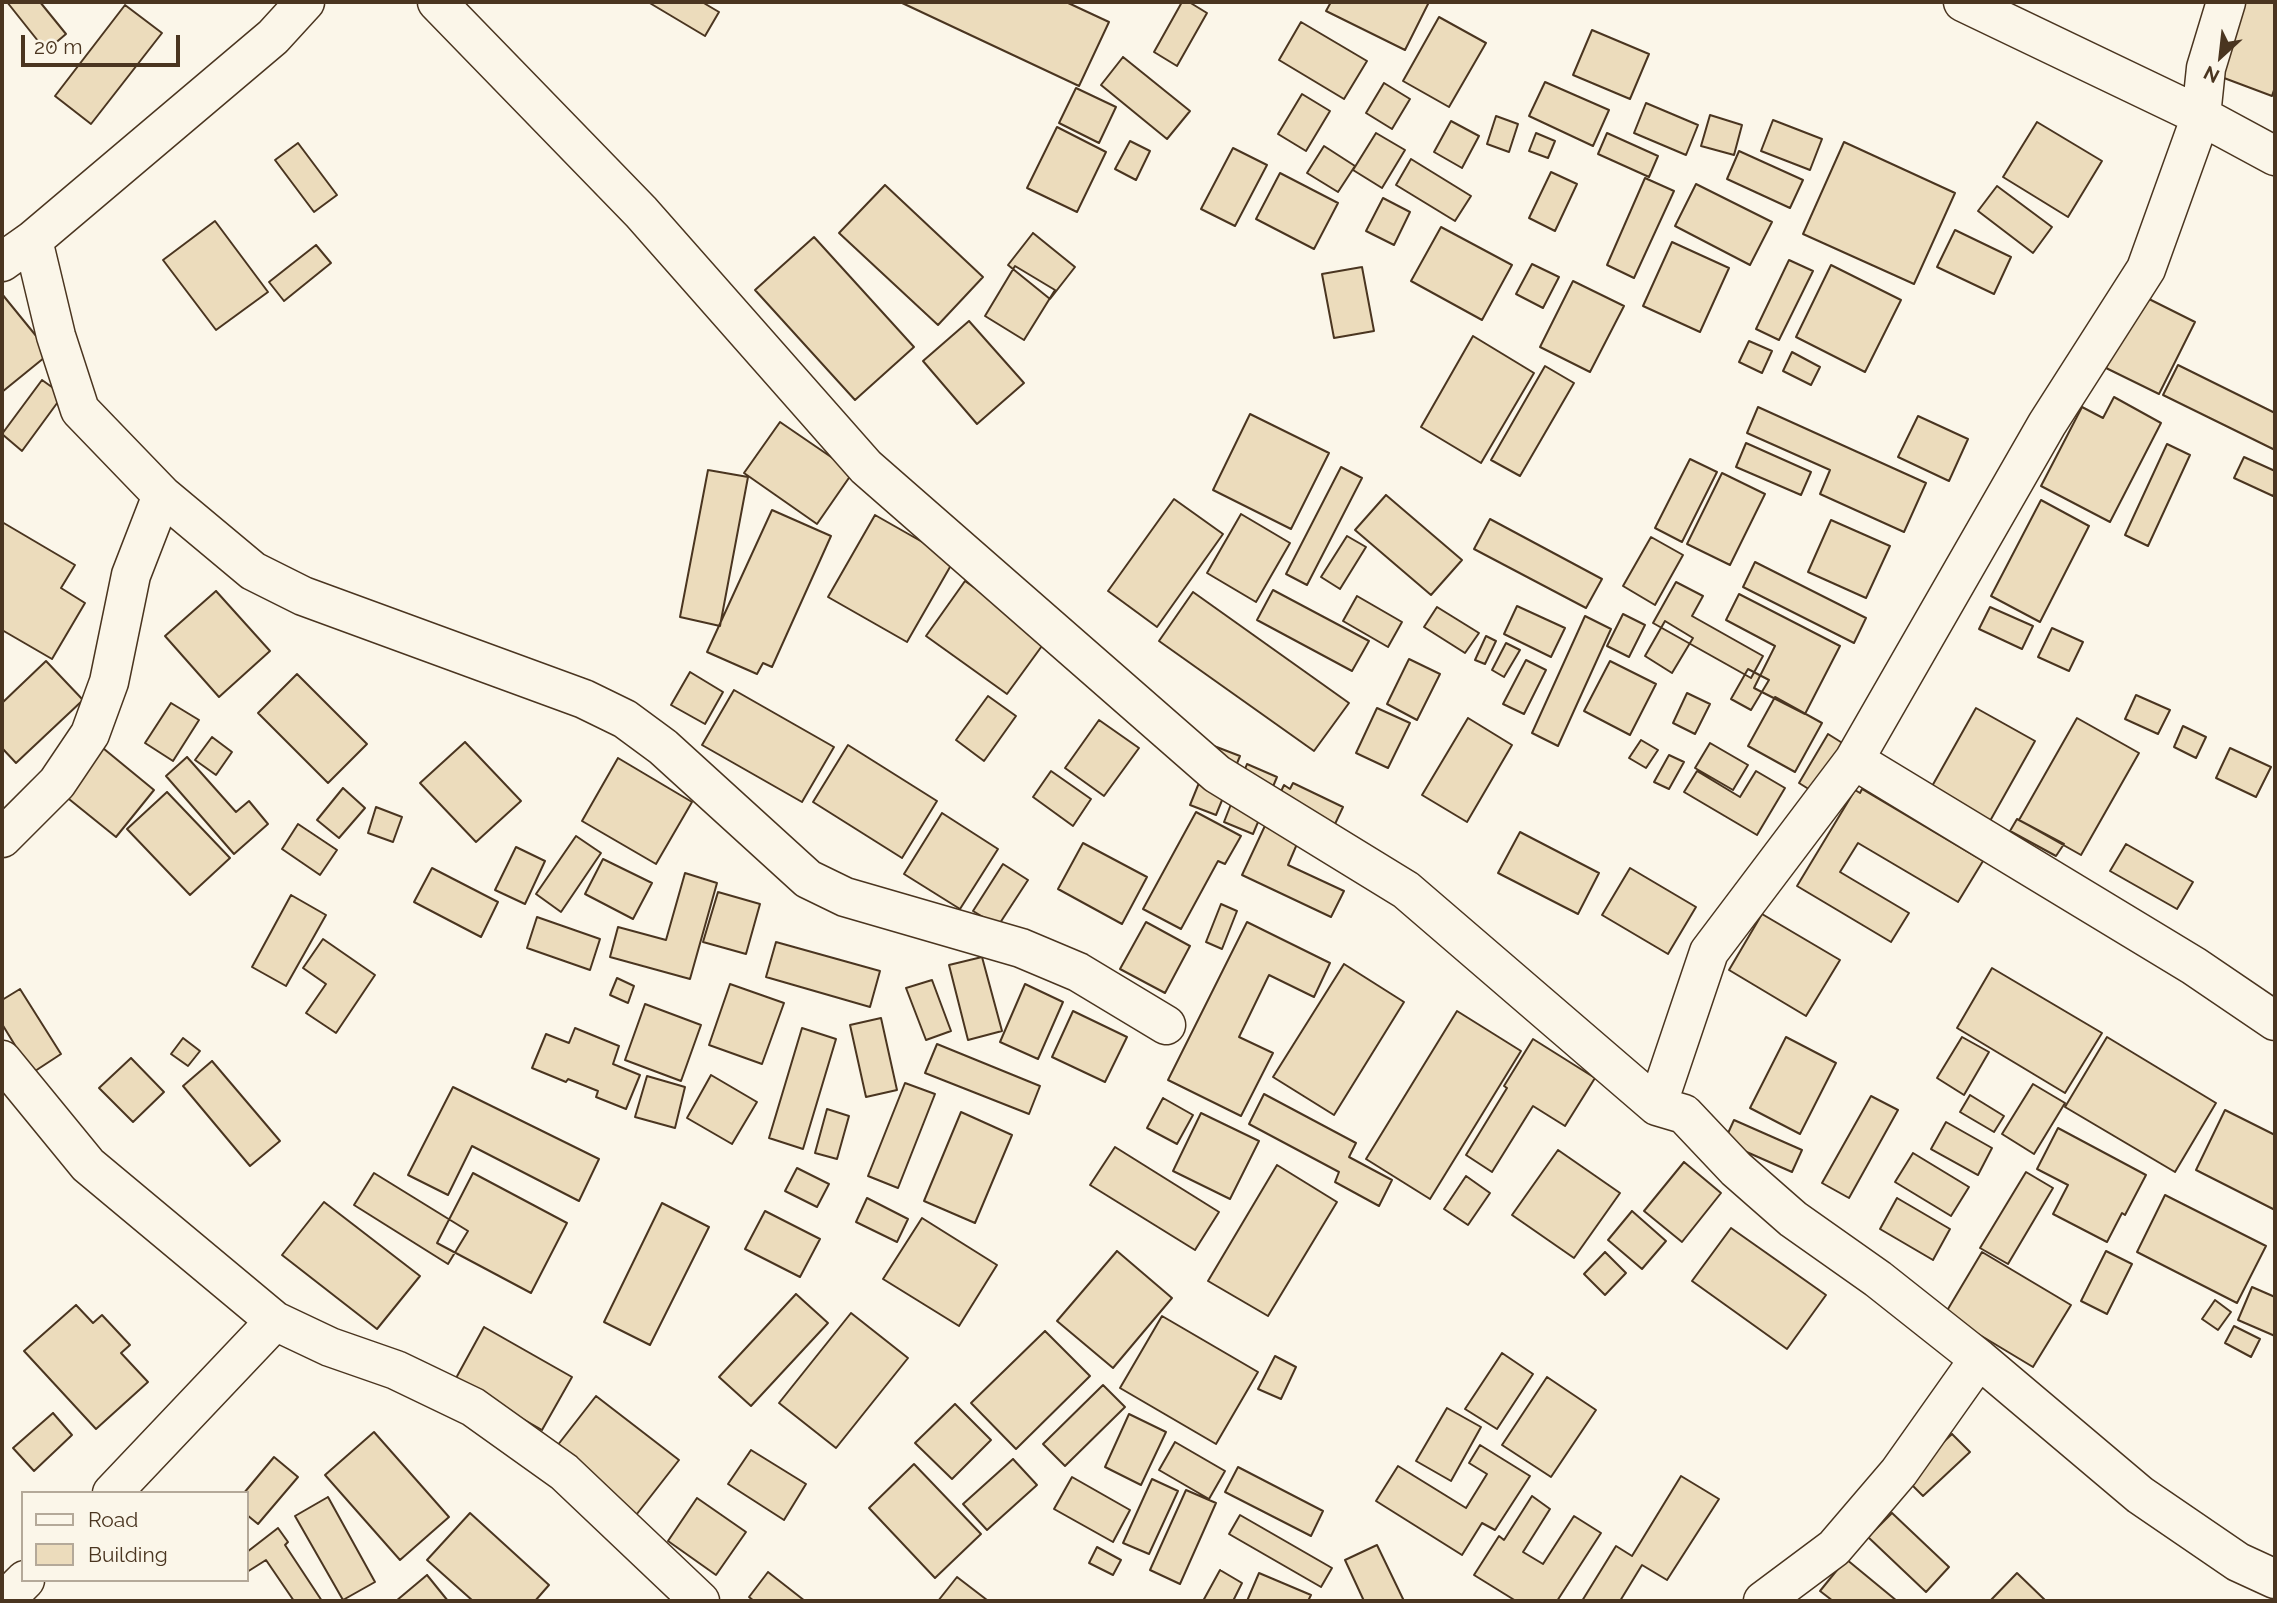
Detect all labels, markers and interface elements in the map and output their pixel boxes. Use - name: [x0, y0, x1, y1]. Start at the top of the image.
- scale bar: [24, 21, 184, 65]
- north arrow: [2186, 21, 2256, 91]
- text: 20 m: [34, 34, 82, 59]
- text: N: [2200, 62, 2223, 88]
- legend: [21, 1491, 248, 1582]
- text: Road: [88, 1507, 138, 1532]
- text: Building: [88, 1542, 168, 1567]

